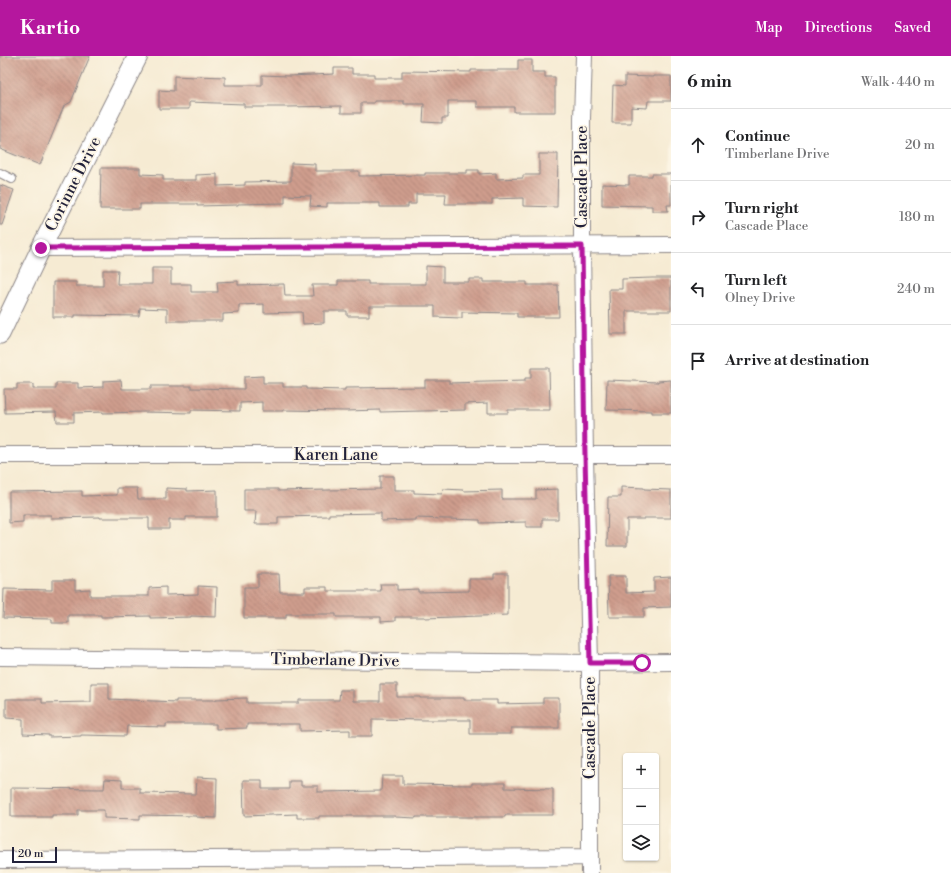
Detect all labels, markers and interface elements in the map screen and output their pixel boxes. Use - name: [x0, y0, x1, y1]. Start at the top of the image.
- text: Kartio: [20, 16, 80, 40]
- text: Map: [755, 19, 783, 37]
- text: Directions: [805, 19, 872, 37]
- text: Saved: [894, 19, 931, 37]
- text: 6 min: [687, 71, 732, 93]
- text: Walk · 440 m: [861, 74, 935, 90]
- street label: Cascade Place: [572, 126, 592, 228]
- text: Continue: [725, 127, 790, 146]
- street label: Corinne Drive: [41, 133, 105, 235]
- icon: ahead: [687, 134, 709, 156]
- text: 20 m: [905, 137, 935, 153]
- text: Timberlane Drive: [725, 146, 830, 162]
- text: Turn right: [725, 199, 799, 218]
- icon: right: [687, 206, 709, 228]
- text: 180 m: [899, 209, 935, 225]
- text: Cascade Place: [725, 218, 808, 234]
- route end: [32, 239, 50, 257]
- text: Turn left: [725, 271, 787, 290]
- icon: left: [687, 278, 709, 300]
- text: 240 m: [897, 281, 935, 297]
- text: Olney Drive: [725, 290, 795, 306]
- icon: arrive: [687, 350, 709, 372]
- text: Arrive at destination: [725, 351, 869, 370]
- street label: Karen Lane: [294, 445, 378, 465]
- street label: Timberlane Drive: [270, 649, 400, 671]
- route start: [633, 654, 651, 672]
- street label: Cascade Place: [580, 677, 600, 779]
- map controls: [623, 753, 659, 861]
- button: +: [623, 753, 659, 789]
- button: −: [623, 789, 659, 825]
- button: layers: [623, 825, 659, 861]
- scale bar: [12, 845, 57, 864]
- text: 20 m: [18, 847, 43, 861]

